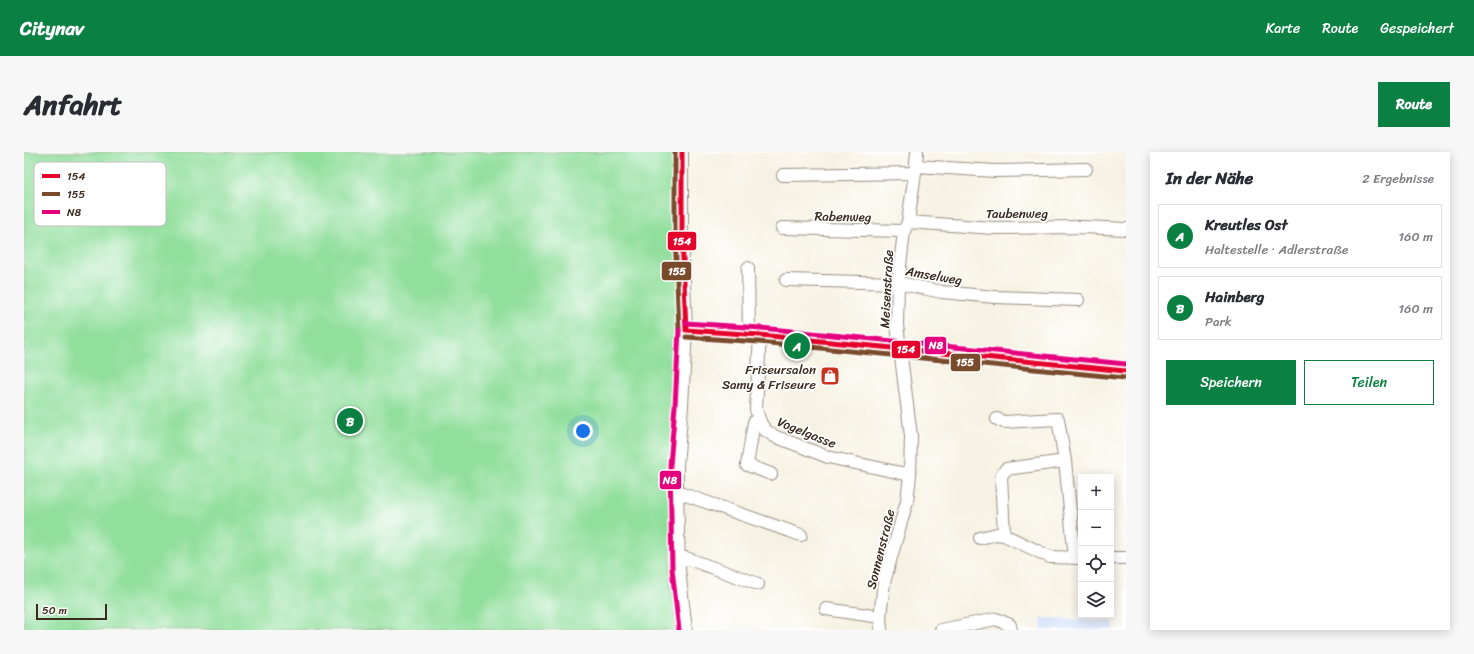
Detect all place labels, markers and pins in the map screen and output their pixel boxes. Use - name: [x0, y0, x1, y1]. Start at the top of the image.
- pin: A: [784, 331, 810, 361]
- place label: Friseursalon Samy & Friseure: [722, 358, 816, 396]
- shop icon: Friseursalon Samy & Friseure: [819, 365, 841, 387]
- pin: B: [337, 406, 363, 436]

